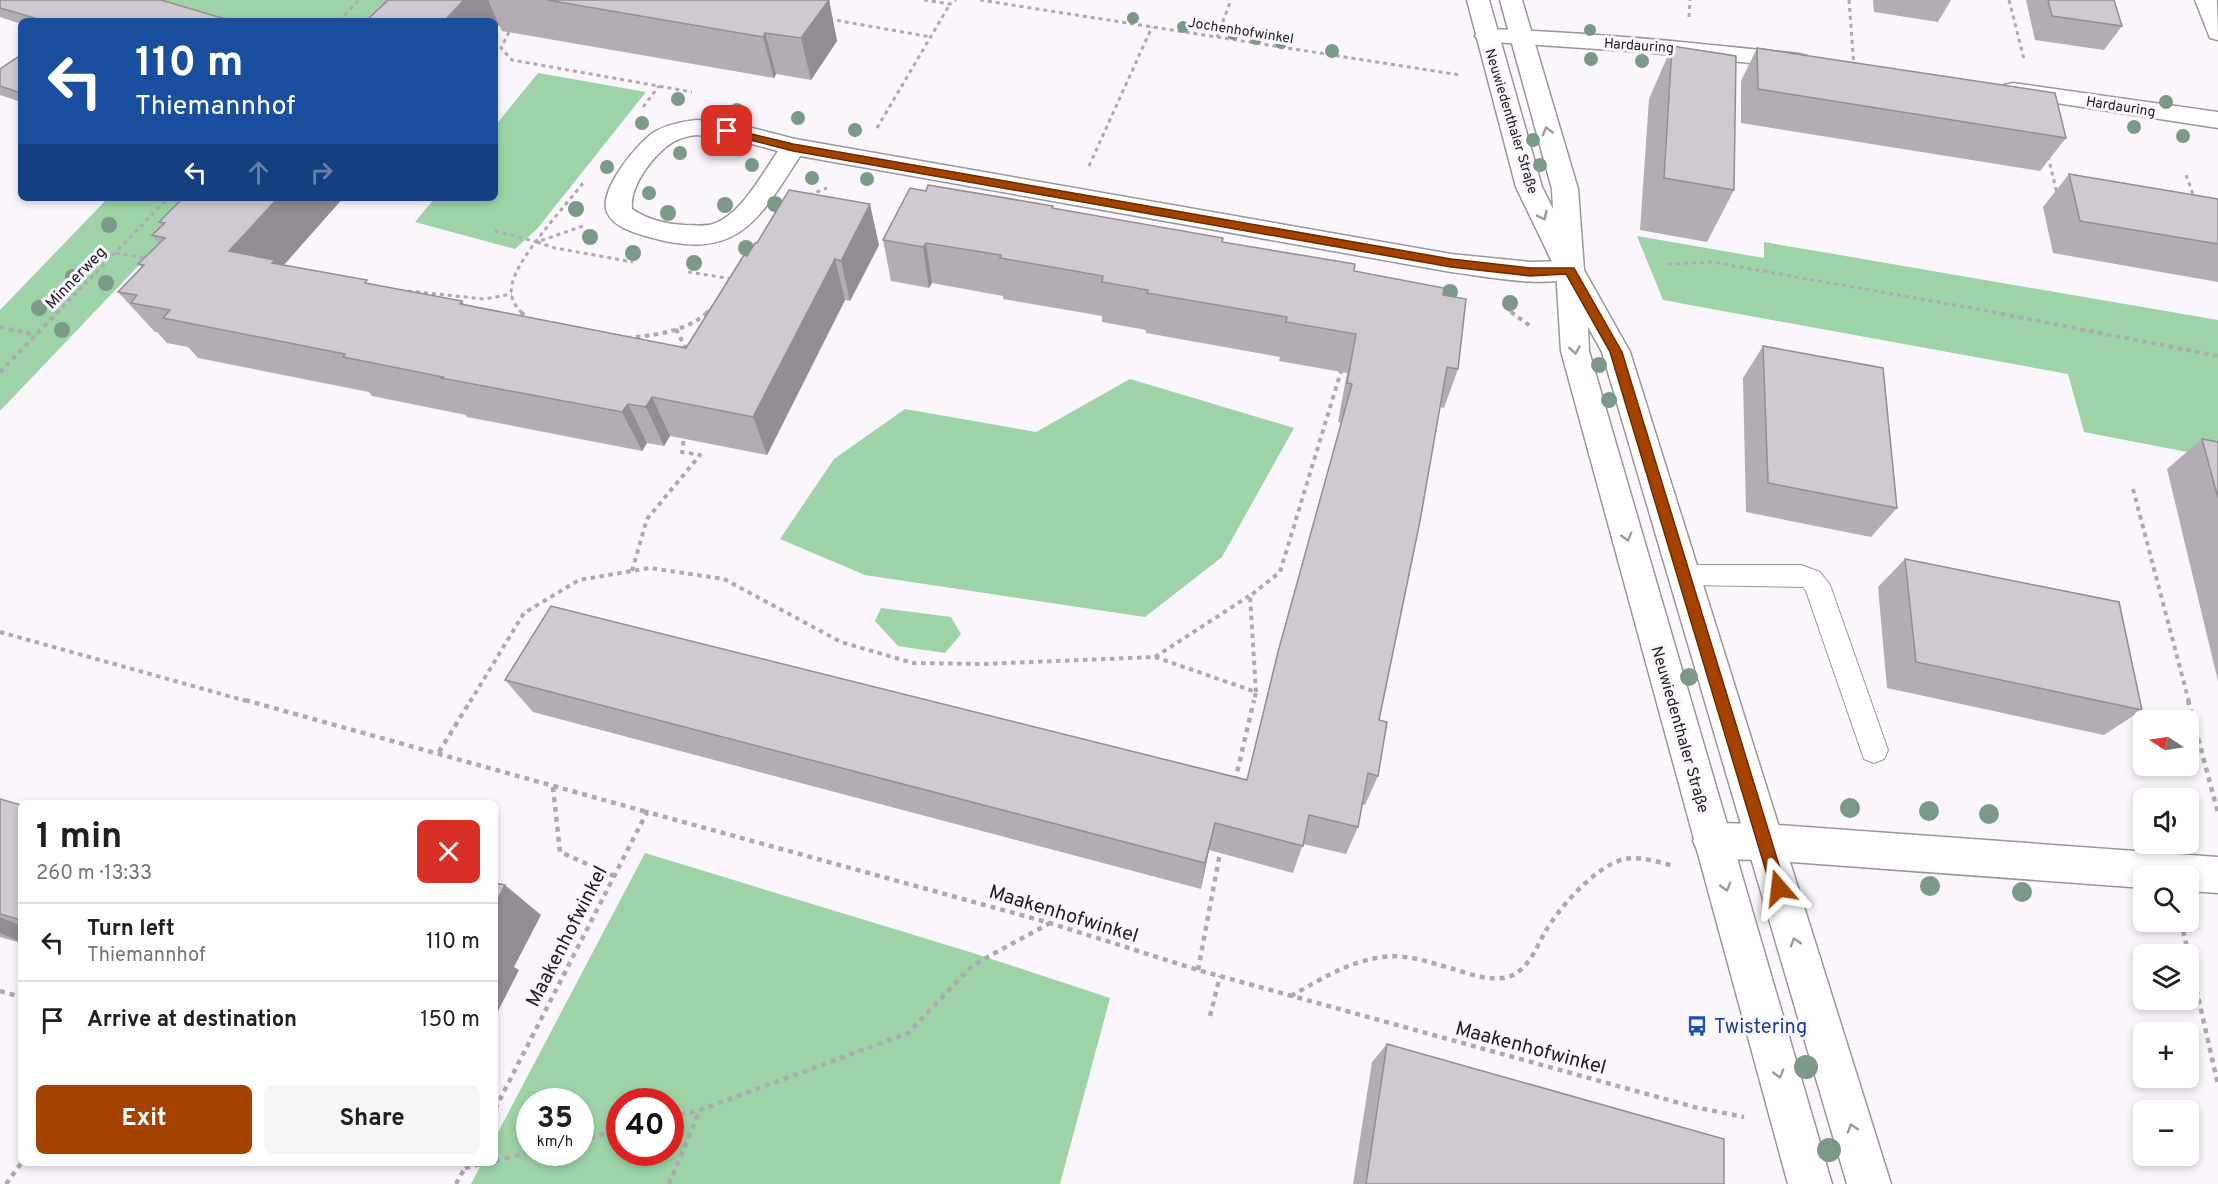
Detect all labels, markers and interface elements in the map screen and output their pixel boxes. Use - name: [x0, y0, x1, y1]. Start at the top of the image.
- street label: Jochenhofwinkel: [1187, 15, 1295, 48]
- street label: Hardauring: [1603, 36, 1674, 57]
- text: 110 m: [135, 38, 244, 91]
- icon: left: [36, 42, 114, 120]
- street label: Neuwiedenthaler Straße: [1480, 47, 1541, 196]
- text: Thiemannhof: [135, 90, 295, 124]
- street label: Hardauring: [2085, 94, 2157, 121]
- pin: [701, 105, 752, 156]
- icon: arrive: [710, 114, 743, 147]
- one-way arrow: [1542, 126, 1554, 137]
- icon: left: [179, 156, 212, 189]
- icon: ahead: [242, 156, 275, 189]
- icon: right: [305, 156, 338, 189]
- one-way arrow: [1536, 210, 1548, 221]
- street label: Minnerweg: [42, 243, 111, 314]
- one-way arrow: [1569, 345, 1581, 354]
- one-way arrow: [1620, 532, 1633, 542]
- street label: Neuwiedenthaler Straße: [1646, 644, 1712, 815]
- north arrow: [2133, 710, 2199, 776]
- map controls: [2133, 710, 2199, 1166]
- button: sound: [2133, 788, 2199, 854]
- text: 1 min: [36, 815, 122, 861]
- button: close: [417, 820, 480, 883]
- position arrow: [1747, 856, 1811, 920]
- text: 260 m · 13:33: [36, 861, 152, 887]
- street label: Maakenhofwinkel: [521, 862, 615, 1012]
- button: search: [2133, 866, 2199, 932]
- street label: Maakenhofwinkel: [985, 880, 1141, 950]
- one-way arrow: [1718, 882, 1731, 892]
- text: Turn left: [87, 916, 175, 943]
- icon: left: [36, 926, 69, 959]
- text: 110 m: [426, 929, 480, 956]
- one-way arrow: [1790, 937, 1802, 948]
- text: Thiemannhof: [87, 943, 206, 969]
- button: layers: [2133, 944, 2199, 1010]
- icon: arrive: [36, 1004, 69, 1037]
- text: Arrive at destination: [87, 1007, 297, 1034]
- text: 150 m: [420, 1007, 480, 1034]
- bus stop icon: Twistering: [1685, 1014, 1709, 1038]
- place label: Twistering: [1714, 1015, 1807, 1041]
- street label: Maakenhofwinkel: [1452, 1016, 1609, 1082]
- button: +: [2133, 1022, 2199, 1088]
- one-way arrow: [1772, 1069, 1784, 1079]
- button: Exit: [36, 1085, 252, 1154]
- button: Share: [264, 1085, 480, 1154]
- speed limit sign: 40: [606, 1088, 684, 1166]
- button: −: [2133, 1100, 2199, 1166]
- text: 35: [537, 1101, 573, 1138]
- one-way arrow: [1847, 1123, 1859, 1134]
- text: km/h: [537, 1133, 573, 1152]

